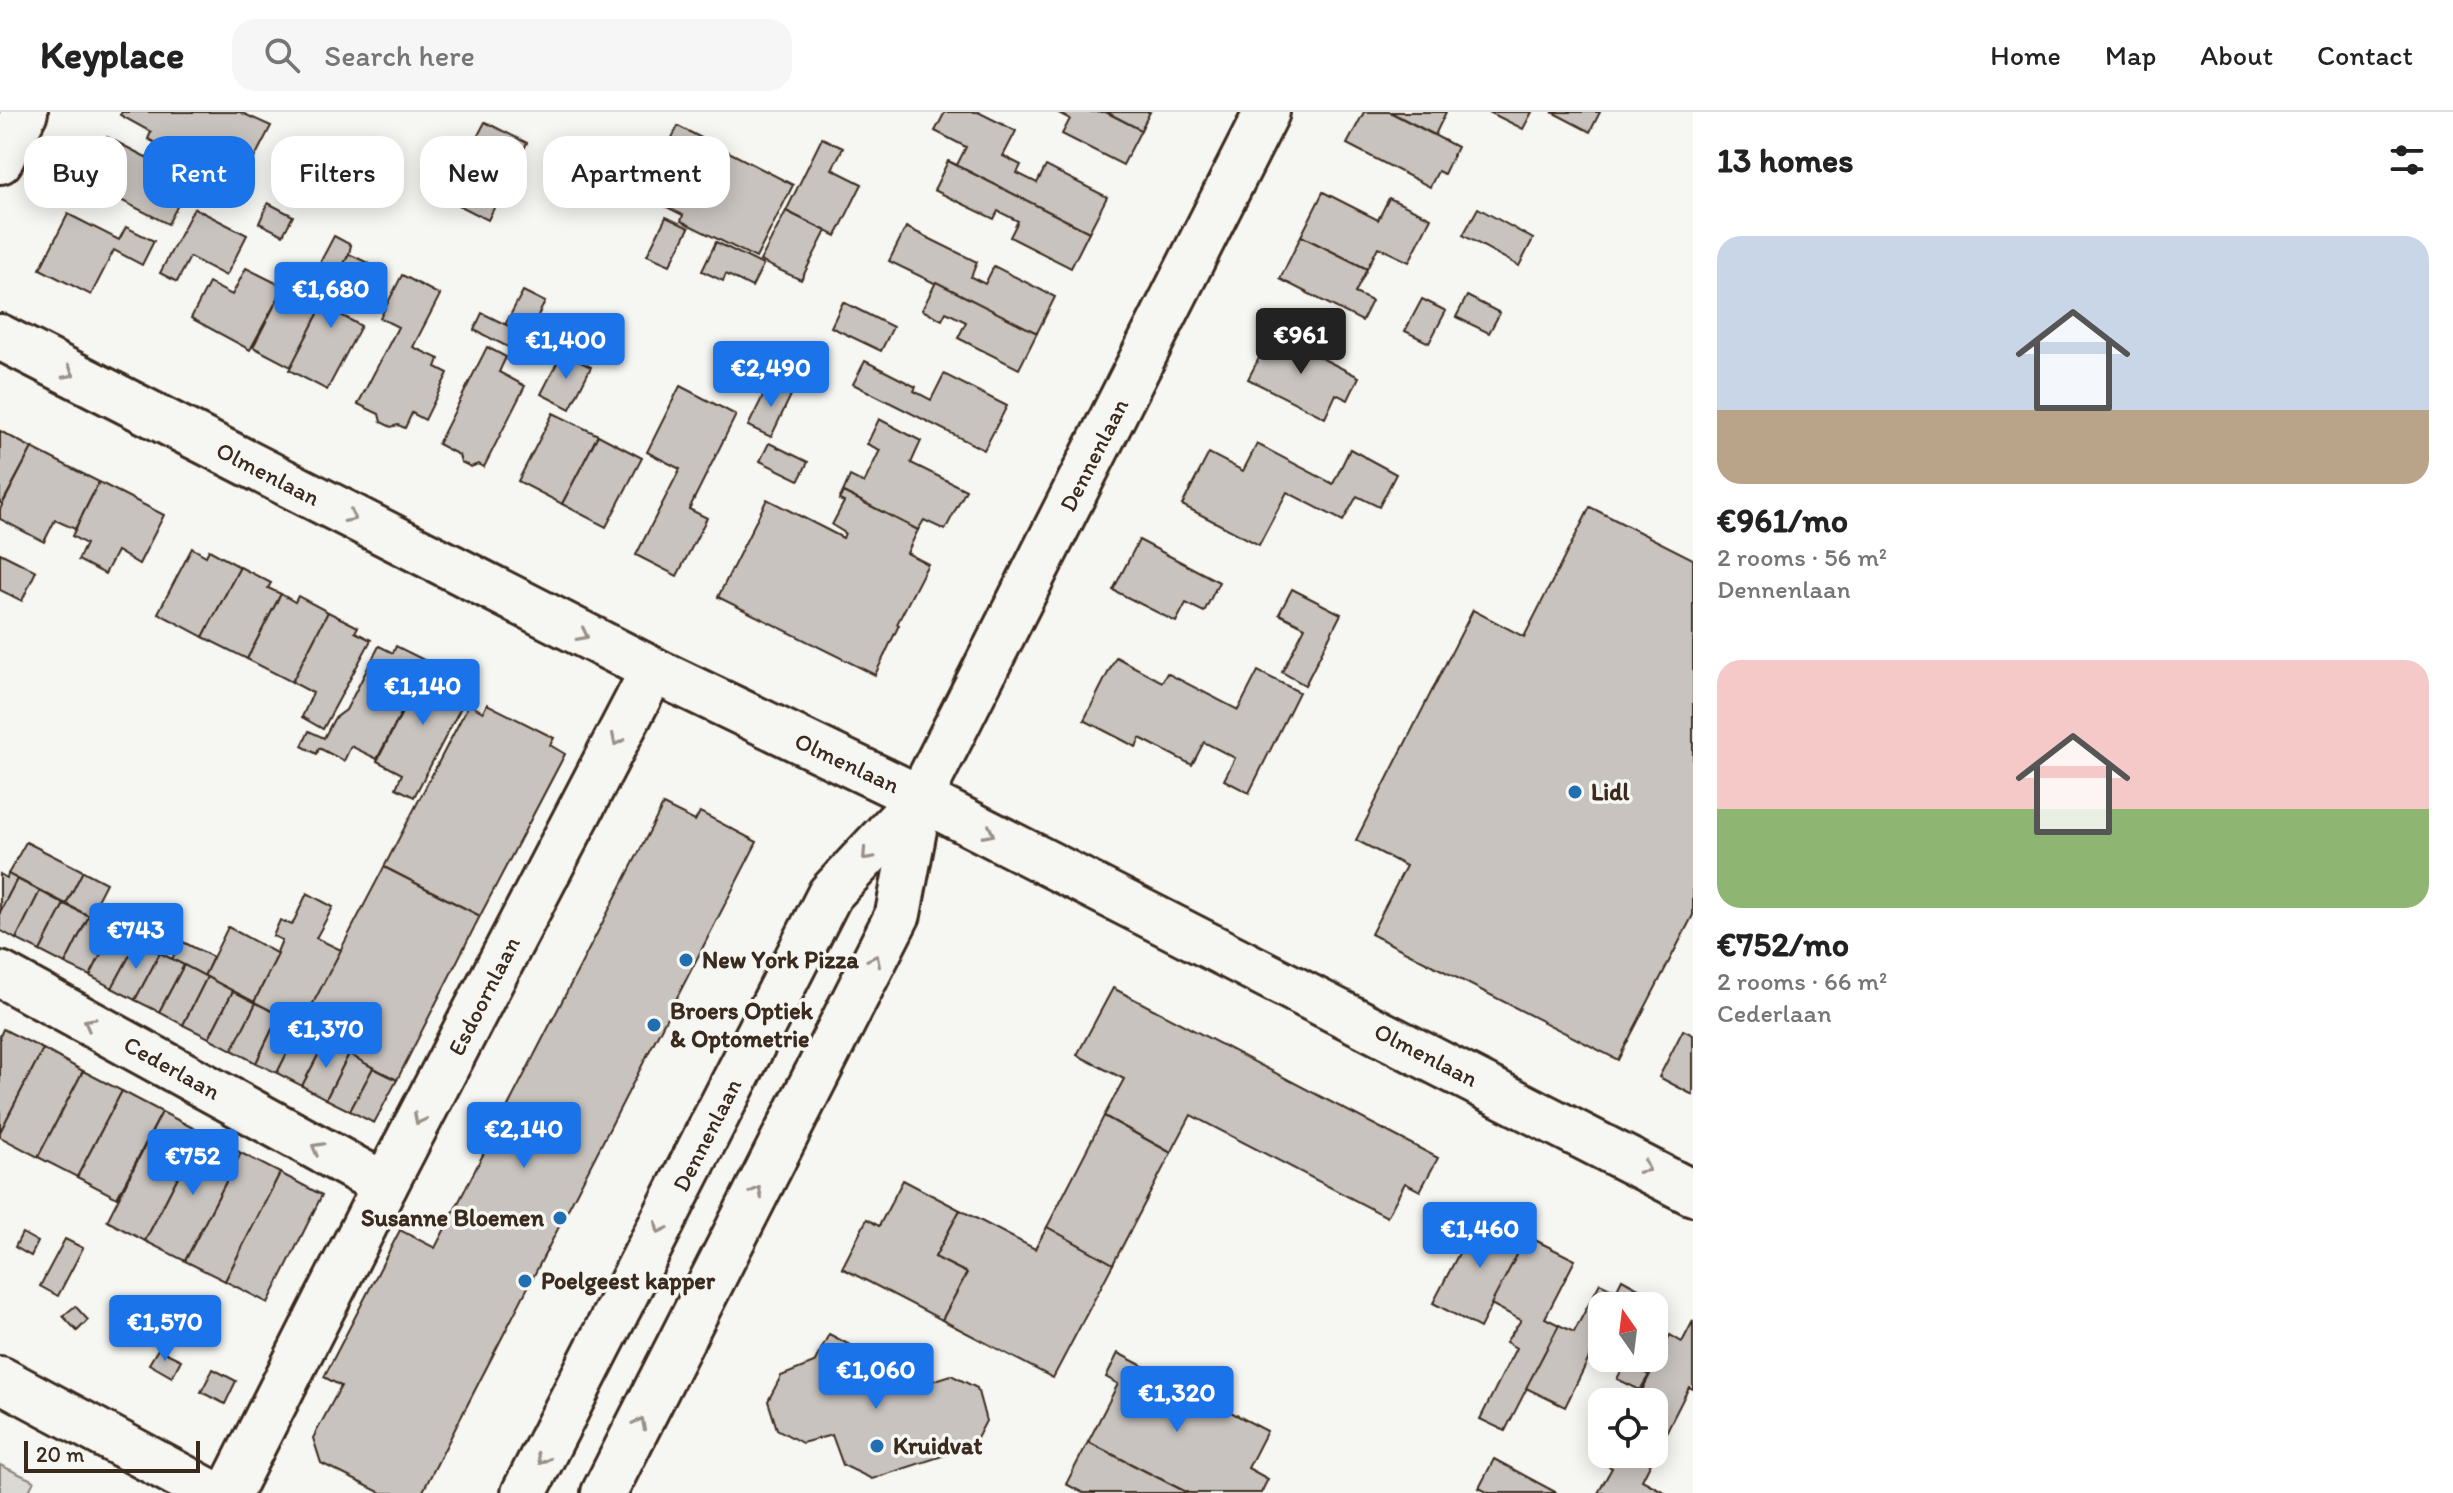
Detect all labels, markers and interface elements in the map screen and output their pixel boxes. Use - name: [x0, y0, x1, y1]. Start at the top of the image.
- search box: [232, 19, 792, 91]
- text: Keyplace: [40, 32, 184, 78]
- icon: search: [260, 33, 304, 77]
- text: Search here: [324, 37, 475, 74]
- text: Home: [1990, 38, 2061, 72]
- text: Map: [2105, 38, 2156, 72]
- text: About: [2200, 38, 2273, 72]
- text: Contact: [2317, 38, 2413, 72]
- chip: Buy: [24, 136, 127, 208]
- chip: Rent: [143, 136, 255, 208]
- chip: Filters: [271, 136, 404, 208]
- chip: New: [420, 136, 527, 208]
- chip: Apartment: [543, 136, 730, 208]
- icon: filters: [2385, 138, 2429, 182]
- text: 13 homes: [1717, 140, 1853, 181]
- pin: €1,680: [266, 262, 396, 330]
- text: €1,680: [292, 272, 370, 304]
- icon: home: [2001, 288, 2145, 432]
- pin: €961: [1254, 308, 1348, 376]
- pin: €1,400: [501, 313, 631, 381]
- text: €961: [1274, 318, 1328, 350]
- text: €1,400: [526, 323, 606, 355]
- pin: €2,490: [706, 341, 836, 409]
- text: €2,490: [731, 351, 811, 383]
- one-way arrow: [61, 363, 76, 379]
- street label: Dennenlaan: [1053, 393, 1135, 516]
- street label: Olmenlaan: [212, 435, 325, 512]
- text: €961/mo: [1717, 500, 1848, 541]
- one-way arrow: [342, 507, 357, 522]
- text: 2 rooms · 56 m²: [1717, 541, 1887, 573]
- text: Dennenlaan: [1717, 573, 1851, 605]
- one-way arrow: [574, 625, 589, 640]
- pin: €1,140: [358, 659, 488, 727]
- text: €1,140: [385, 669, 461, 701]
- icon: home: [2001, 712, 2145, 856]
- street label: Olmenlaan: [790, 726, 904, 800]
- one-way arrow: [611, 731, 626, 746]
- place label: Lidl: [1591, 777, 1630, 806]
- marker: Lidl: [1566, 783, 1584, 801]
- one-way arrow: [981, 823, 996, 839]
- one-way arrow: [862, 846, 876, 860]
- pin: €743: [89, 903, 183, 971]
- text: €743: [107, 913, 165, 945]
- text: €752/mo: [1717, 924, 1849, 965]
- street label: Esdoornlaan: [441, 931, 526, 1060]
- place label: New York Pizza: [702, 945, 859, 974]
- marker: New York Pizza: [677, 951, 695, 969]
- one-way arrow: [866, 953, 881, 968]
- text: 2 rooms · 66 m²: [1717, 965, 1887, 997]
- place label: Broers Optiek & Optometrie: [670, 996, 814, 1054]
- text: Cederlaan: [1717, 997, 1832, 1029]
- pin: €1,370: [261, 1002, 391, 1070]
- text: €1,370: [288, 1012, 364, 1044]
- marker: Broers Optiek & Optometrie: [645, 1016, 663, 1034]
- street label: Olmenlaan: [1370, 1016, 1483, 1093]
- one-way arrow: [83, 1017, 97, 1033]
- street label: Cederlaan: [119, 1029, 226, 1106]
- street label: Dennenlaan: [666, 1073, 748, 1196]
- pin: €2,140: [459, 1102, 589, 1170]
- one-way arrow: [414, 1111, 429, 1126]
- text: €2,140: [485, 1112, 563, 1144]
- pin: €752: [146, 1129, 240, 1197]
- text: €752: [165, 1139, 221, 1171]
- one-way arrow: [310, 1142, 325, 1157]
- one-way arrow: [1637, 1158, 1651, 1173]
- one-way arrow: [748, 1185, 763, 1200]
- pin: €1,460: [1415, 1202, 1545, 1270]
- place label: Susanne Bloemen: [361, 1203, 544, 1232]
- marker: Susanne Bloemen: [551, 1209, 569, 1227]
- text: €1,460: [1441, 1212, 1519, 1244]
- one-way arrow: [654, 1219, 670, 1234]
- place label: Poelgeest kapper: [541, 1266, 716, 1296]
- marker: Poelgeest kapper: [516, 1272, 534, 1290]
- north arrow: [1588, 1292, 1668, 1372]
- map controls: [1588, 1292, 1668, 1468]
- pin: €1,570: [100, 1295, 230, 1363]
- text: €1,570: [127, 1305, 203, 1337]
- pin: €1,060: [811, 1343, 941, 1411]
- text: €1,060: [837, 1353, 915, 1385]
- pin: €1,320: [1112, 1366, 1242, 1434]
- text: €1,320: [1139, 1376, 1215, 1408]
- button: locate: [1588, 1388, 1668, 1468]
- one-way arrow: [630, 1417, 645, 1432]
- place label: Kruidvat: [893, 1431, 982, 1460]
- scale bar: [24, 1437, 200, 1473]
- marker: Kruidvat: [868, 1437, 886, 1455]
- text: 20 m: [36, 1441, 85, 1468]
- one-way arrow: [536, 1451, 551, 1466]

